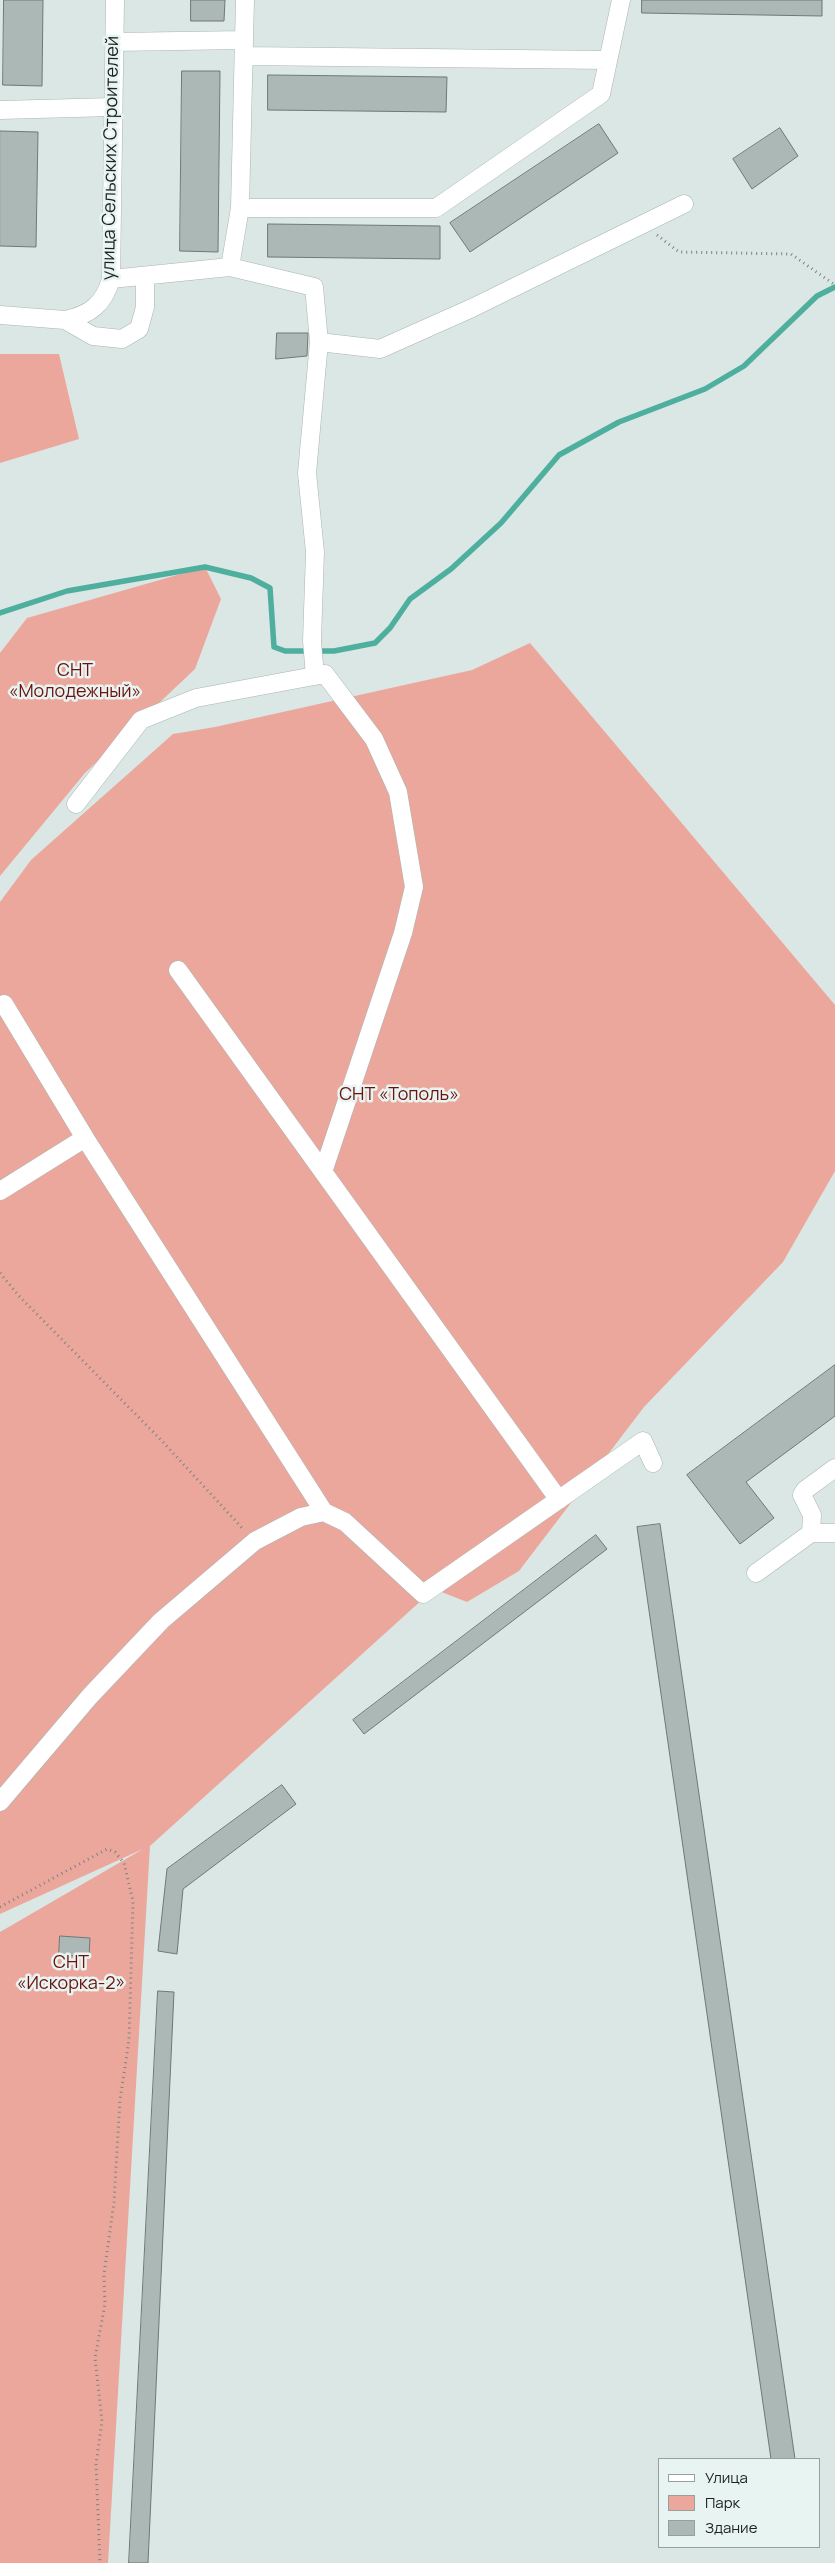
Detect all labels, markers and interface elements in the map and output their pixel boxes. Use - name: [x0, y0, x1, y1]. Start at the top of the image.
- street label: улица Сельских Строителей: [98, 36, 124, 280]
- park label: СНТ «Молодежный»: [9, 660, 141, 702]
- park label: СНТ «Тополь»: [339, 1084, 459, 1106]
- park label: СНТ «Искорка-2»: [17, 1952, 125, 1995]
- legend: [658, 2458, 820, 2548]
- text: Улица: [705, 2467, 748, 2488]
- text: Парк: [705, 2492, 740, 2513]
- text: Здание: [705, 2517, 757, 2538]

